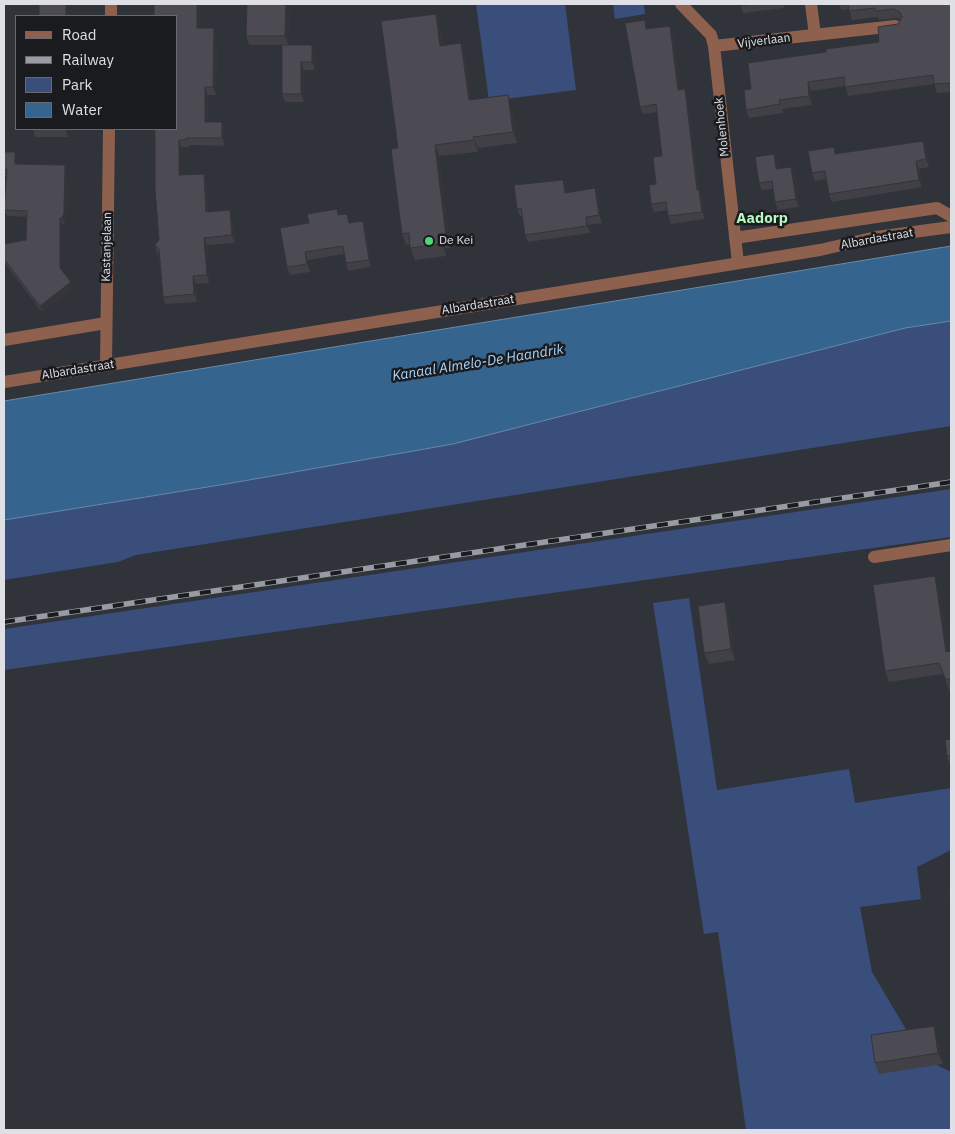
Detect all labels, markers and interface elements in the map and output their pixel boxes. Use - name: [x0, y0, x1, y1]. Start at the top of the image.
- legend: [15, 15, 178, 130]
- text: Road: [62, 25, 97, 44]
- street label: Vijverlaan: [737, 31, 791, 51]
- text: Railway: [62, 50, 114, 69]
- text: Park: [62, 75, 92, 94]
- street label: Molenhoek: [712, 97, 732, 157]
- text: Water: [62, 100, 102, 119]
- district label: Aadorp: [736, 210, 788, 228]
- street label: Kastanjelaan: [99, 212, 115, 282]
- street label: Albardastraat: [840, 226, 914, 252]
- place label: De Kei: [439, 234, 473, 248]
- marker: De Kei: [423, 235, 435, 247]
- street label: Albardastraat: [441, 292, 515, 318]
- water label: Kanaal Almelo-De Haandrik: [391, 341, 565, 385]
- street label: Albardastraat: [41, 357, 115, 383]

